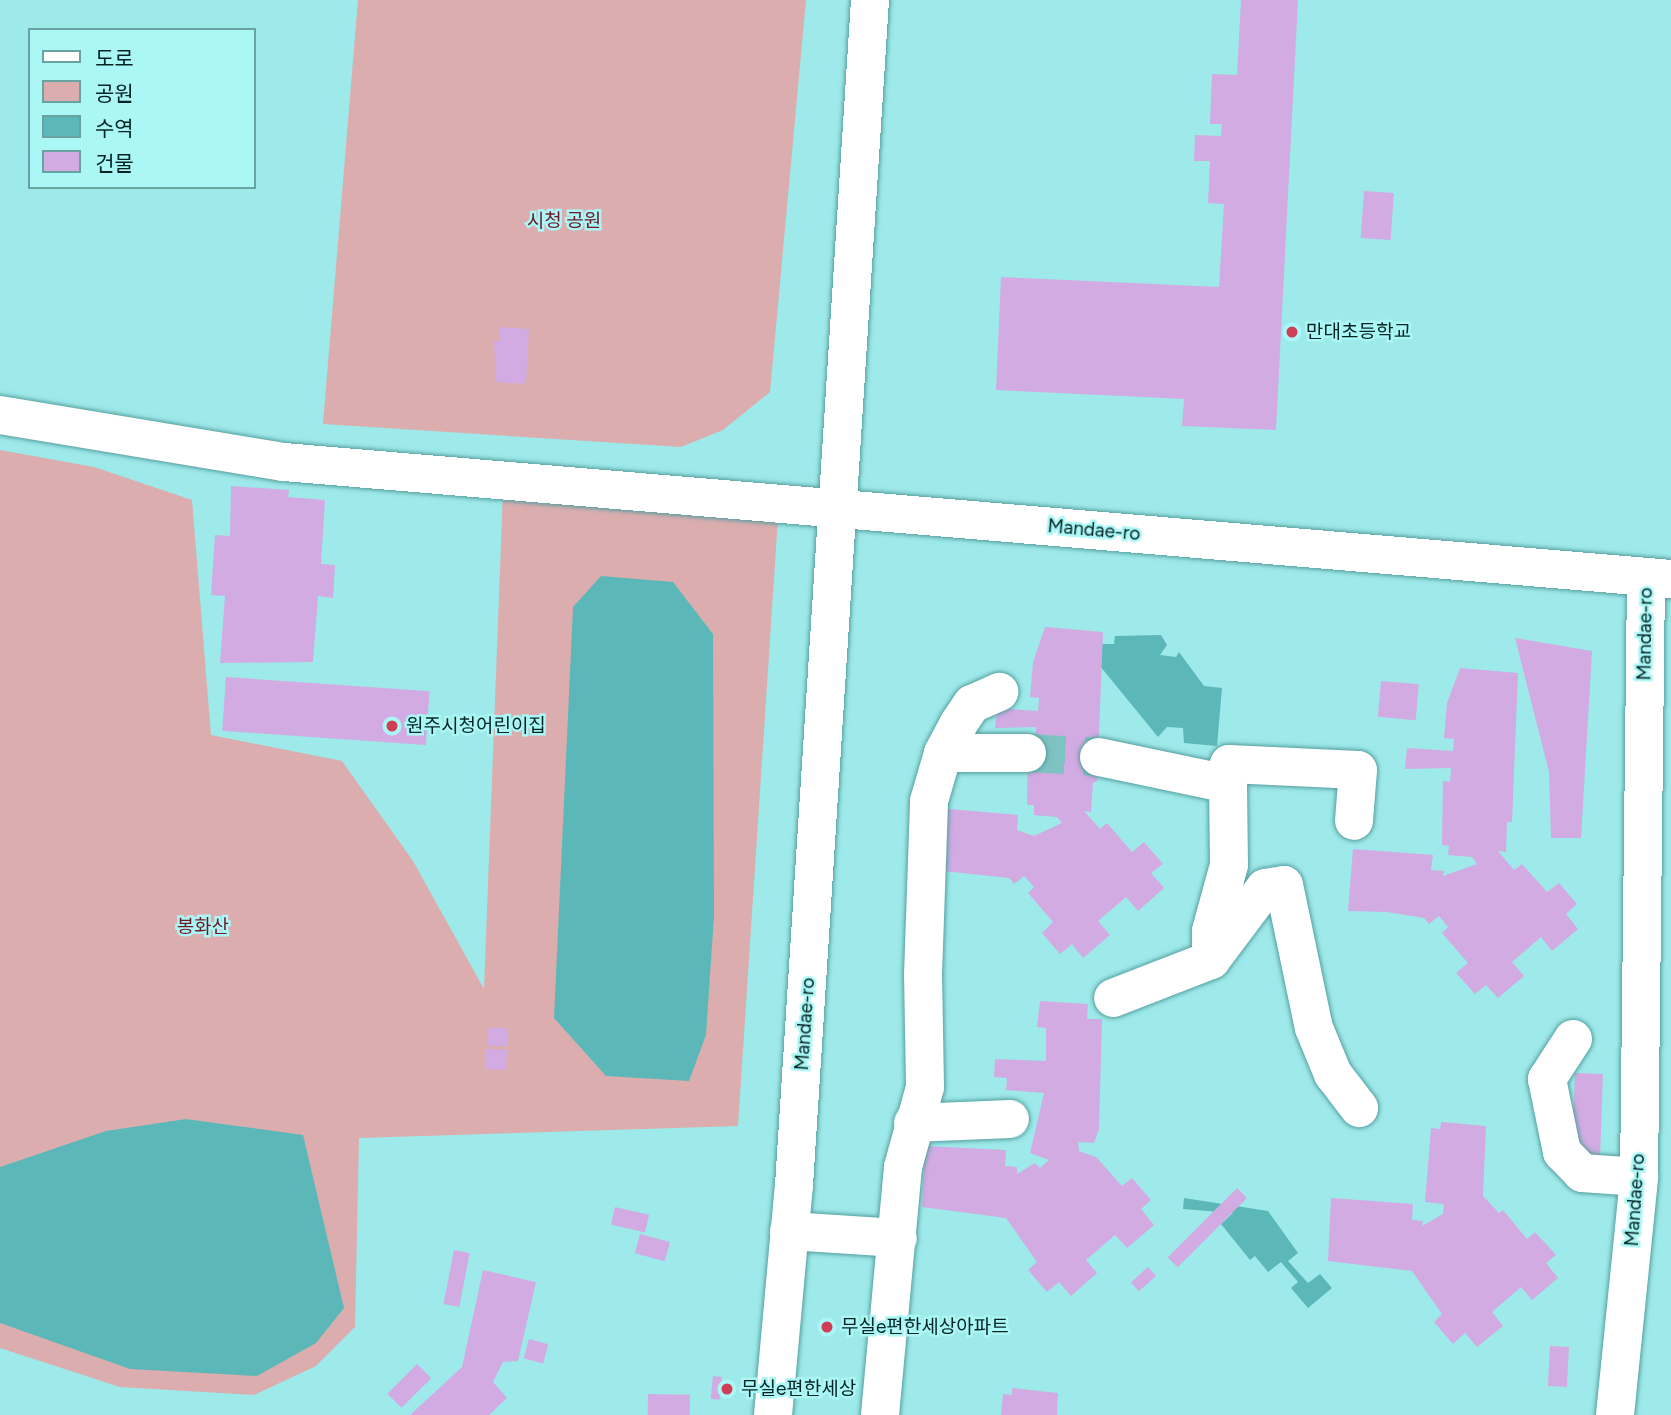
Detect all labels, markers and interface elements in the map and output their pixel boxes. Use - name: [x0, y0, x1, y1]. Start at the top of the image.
- legend: [28, 28, 256, 189]
- text: 도로: [95, 46, 134, 71]
- text: 공원: [95, 81, 134, 106]
- text: 수역: [95, 116, 134, 141]
- text: 건물: [95, 151, 134, 176]
- park label: 시청 공원: [527, 210, 601, 232]
- place label: 만대초등학교: [1306, 321, 1411, 343]
- marker: 만대초등학교: [1284, 324, 1300, 340]
- street label: Mandae-ro: [1047, 515, 1141, 545]
- street label: Mandae-ro: [1633, 587, 1657, 681]
- place label: 원주시청어린이집: [406, 715, 546, 737]
- marker: 원주시청어린이집: [384, 718, 400, 734]
- park label: 봉화산: [177, 916, 229, 938]
- street label: Mandae-ro: [790, 977, 820, 1071]
- street label: Mandae-ro: [1620, 1153, 1650, 1247]
- place label: 무실e편한세상아파트: [841, 1316, 1009, 1338]
- marker: 무실e편한세상아파트: [819, 1319, 835, 1335]
- place label: 무실e편한세상: [741, 1378, 856, 1400]
- marker: 무실e편한세상: [719, 1381, 735, 1397]

